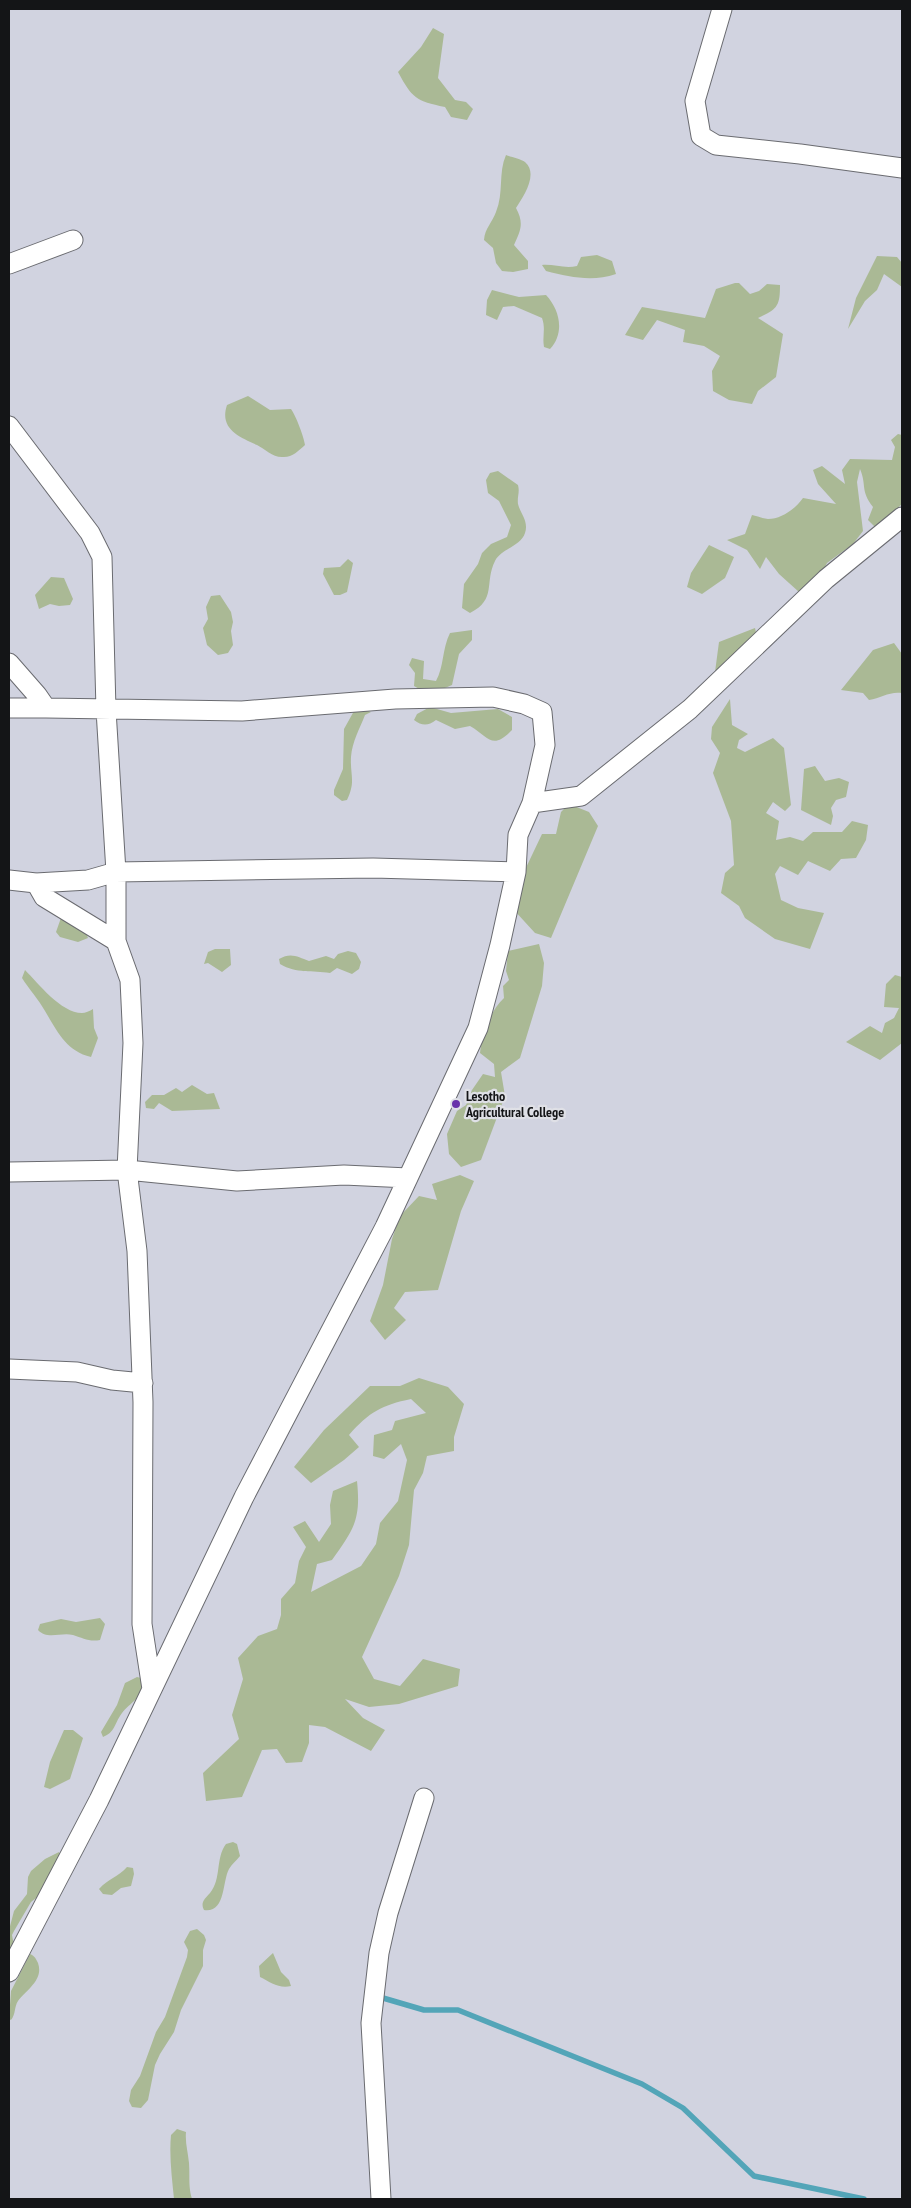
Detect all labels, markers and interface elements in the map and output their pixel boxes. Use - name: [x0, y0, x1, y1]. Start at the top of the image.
- place label: Lesotho Agricultural College: [465, 1087, 564, 1121]
- marker: Lesotho Agricultural College: [450, 1098, 462, 1110]

